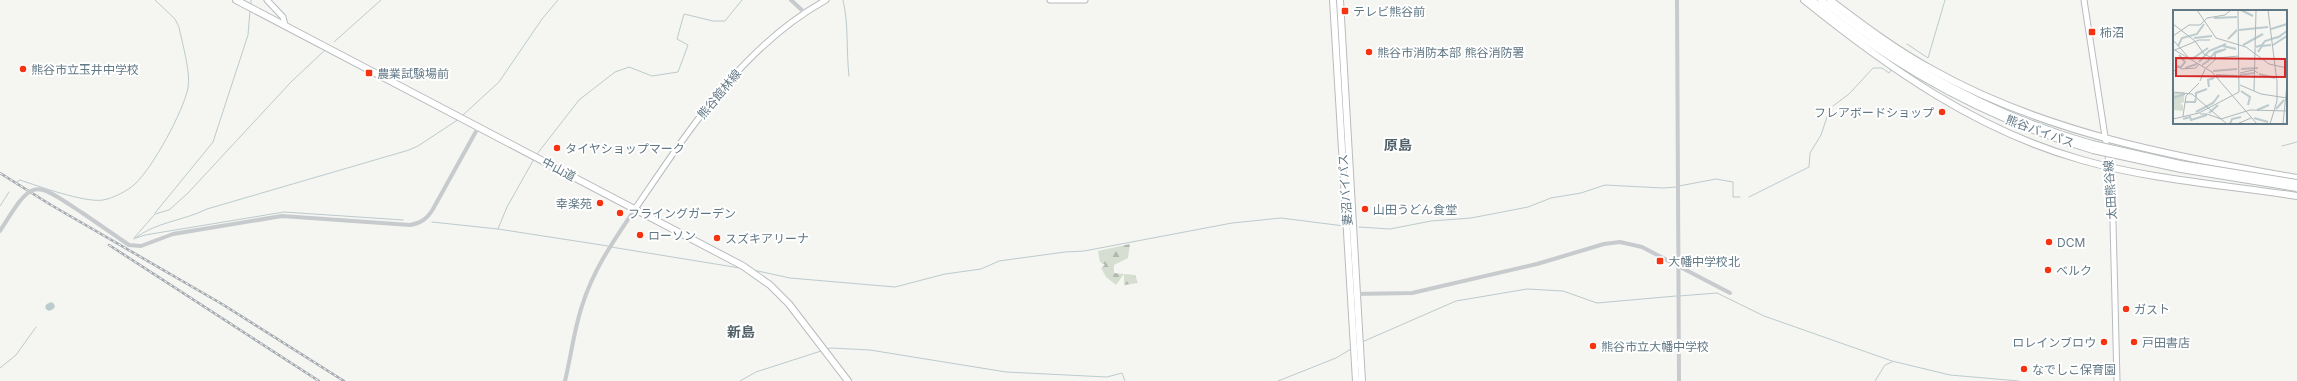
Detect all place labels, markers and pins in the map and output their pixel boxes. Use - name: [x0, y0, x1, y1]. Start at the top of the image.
- place label: テレビ熊谷前: [1353, 4, 1425, 19]
- marker: テレビ熊谷前: [1340, 6, 1350, 16]
- place label: 柿沼: [2100, 25, 2124, 40]
- marker: 柿沼: [2087, 27, 2097, 37]
- place label: 熊谷市消防本部 熊谷消防署: [1377, 45, 1524, 60]
- marker: 熊谷市消防本部 熊谷消防署: [1364, 47, 1374, 57]
- place label: 熊谷市立玉井中学校: [31, 62, 139, 77]
- marker: 熊谷市立玉井中学校: [18, 64, 28, 74]
- place label: 農業試験場前: [377, 66, 449, 81]
- marker: 農業試験場前: [364, 68, 374, 78]
- place label: フレアボードショップ: [1814, 105, 1934, 120]
- marker: フレアボードショップ: [1937, 107, 1947, 117]
- place label: タイヤショップマーク: [565, 141, 685, 156]
- marker: タイヤショップマーク: [552, 143, 562, 153]
- place label: 幸楽苑: [556, 196, 592, 211]
- marker: 幸楽苑: [595, 198, 605, 208]
- place label: 山田うどん食堂: [1373, 202, 1457, 217]
- marker: 山田うどん食堂: [1360, 204, 1370, 214]
- place label: フライングガーデン: [628, 206, 736, 221]
- marker: フライングガーデン: [615, 208, 625, 218]
- place label: ローソン: [648, 228, 696, 243]
- marker: ローソン: [635, 230, 645, 240]
- place label: スズキアリーナ: [725, 231, 809, 246]
- marker: スズキアリーナ: [712, 233, 722, 243]
- place label: DCM: [2057, 235, 2085, 250]
- marker: DCM: [2044, 237, 2054, 247]
- place label: 大幡中学校北: [1668, 254, 1740, 269]
- marker: 大幡中学校北: [1655, 256, 1665, 266]
- place label: ベルク: [2056, 263, 2092, 278]
- marker: ベルク: [2043, 265, 2053, 275]
- place label: ガスト: [2134, 302, 2170, 317]
- marker: ガスト: [2121, 304, 2131, 314]
- place label: ロレインブロウ: [2012, 335, 2096, 350]
- place label: 戸田書店: [2142, 335, 2190, 350]
- marker: ロレインブロウ: [2099, 337, 2109, 347]
- marker: 戸田書店: [2129, 337, 2139, 347]
- place label: 熊谷市立大幡中学校: [1601, 339, 1709, 354]
- marker: 熊谷市立大幡中学校: [1588, 341, 1598, 351]
- place label: なでしこ保育園: [2032, 362, 2116, 377]
- marker: なでしこ保育園: [2019, 364, 2029, 374]

